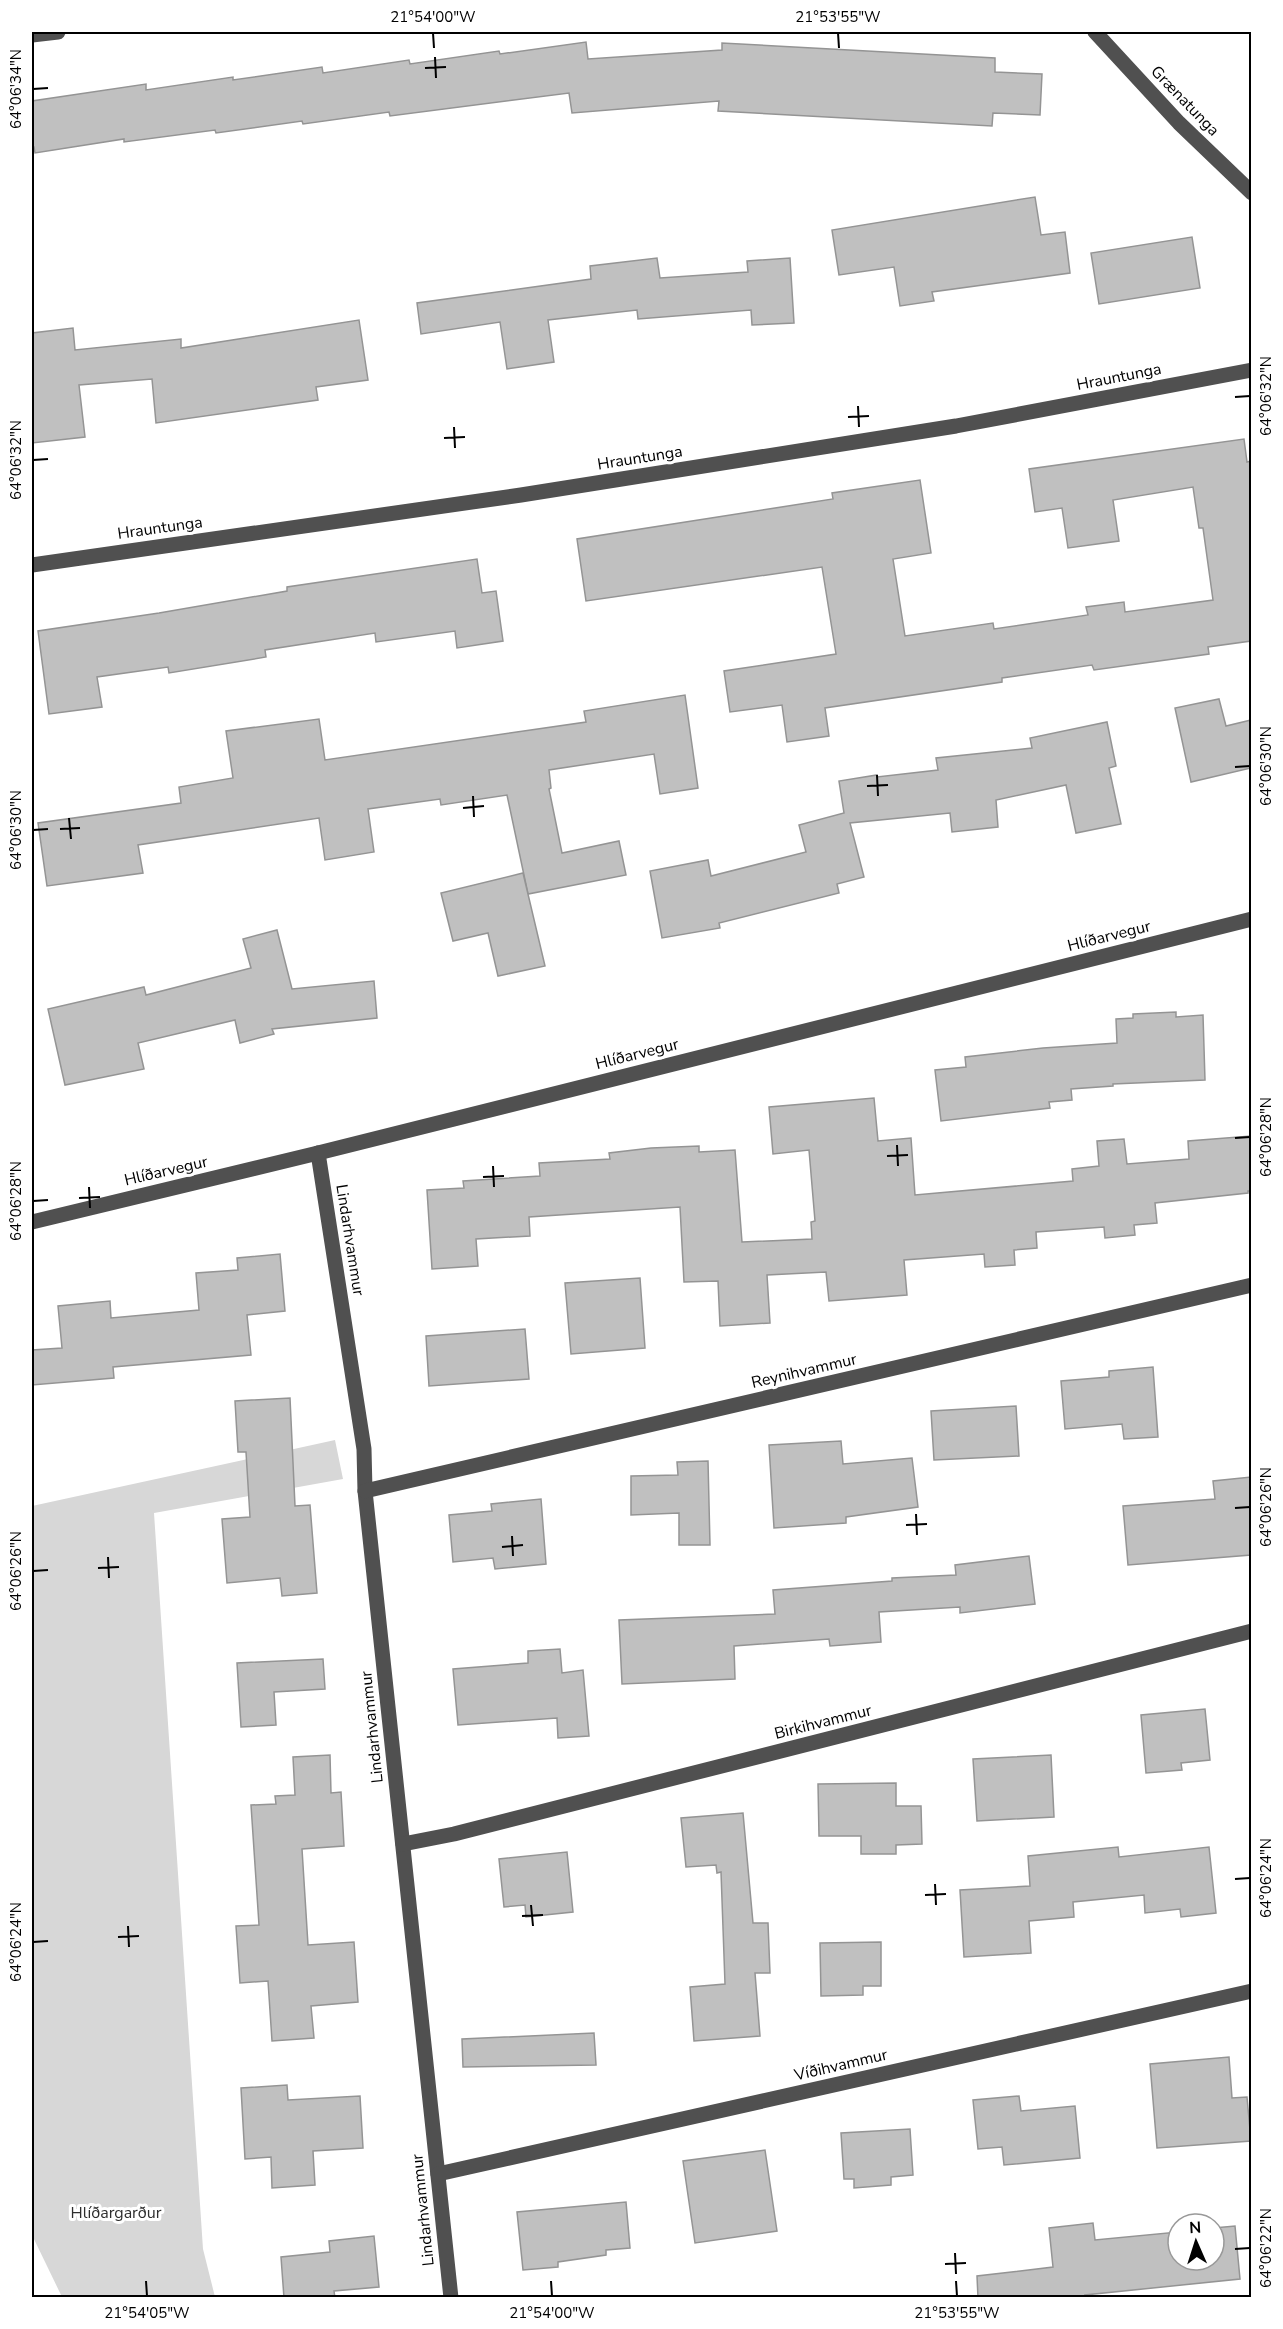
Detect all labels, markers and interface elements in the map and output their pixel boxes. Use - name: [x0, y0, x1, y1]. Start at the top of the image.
- text: 21°54'00"W: [390, 7, 476, 27]
- text: 21°53'55"W: [795, 7, 881, 27]
- text: 64°06'34"N: [6, 49, 26, 129]
- street label: Grænatunga: [1146, 61, 1224, 141]
- text: 64°06'32"N: [1256, 356, 1276, 436]
- street label: Hrauntunga: [1075, 358, 1163, 396]
- text: 64°06'32"N: [6, 420, 26, 500]
- street label: Hrauntunga: [596, 440, 684, 476]
- street label: Hrauntunga: [116, 511, 204, 545]
- text: 64°06'30"N: [1256, 726, 1276, 806]
- text: 64°06'30"N: [6, 790, 26, 870]
- street label: Hlíðarvegur: [1065, 915, 1153, 957]
- street label: Hlíðarvegur: [593, 1033, 681, 1075]
- text: 64°06'28"N: [1256, 1097, 1276, 1177]
- street label: Hlíðarvegur: [122, 1151, 210, 1191]
- text: 64°06'28"N: [6, 1161, 26, 1241]
- street label: Lindarhvammur: [330, 1183, 370, 1298]
- street label: Reynihvammur: [749, 1348, 859, 1394]
- text: 64°06'26"N: [1256, 1467, 1276, 1547]
- text: 64°06'26"N: [6, 1531, 26, 1611]
- street label: Lindarhvammur: [355, 1670, 389, 1784]
- street label: Birkihvammur: [772, 1699, 874, 1745]
- text: 64°06'24"N: [1256, 1838, 1276, 1918]
- text: 64°06'24"N: [6, 1902, 26, 1982]
- street label: Víðihvammur: [791, 2044, 890, 2087]
- street label: Lindarhvammur: [406, 2153, 440, 2267]
- park label: Hlíðargarður: [71, 2202, 162, 2224]
- text: 64°06'22"N: [1256, 2208, 1276, 2288]
- north arrow: [1166, 2212, 1226, 2272]
- text: N: [1189, 2217, 1202, 2239]
- text: 21°54'05"W: [104, 2303, 190, 2323]
- text: 21°54'00"W: [509, 2303, 595, 2323]
- text: 21°53'55"W: [914, 2303, 1000, 2323]

